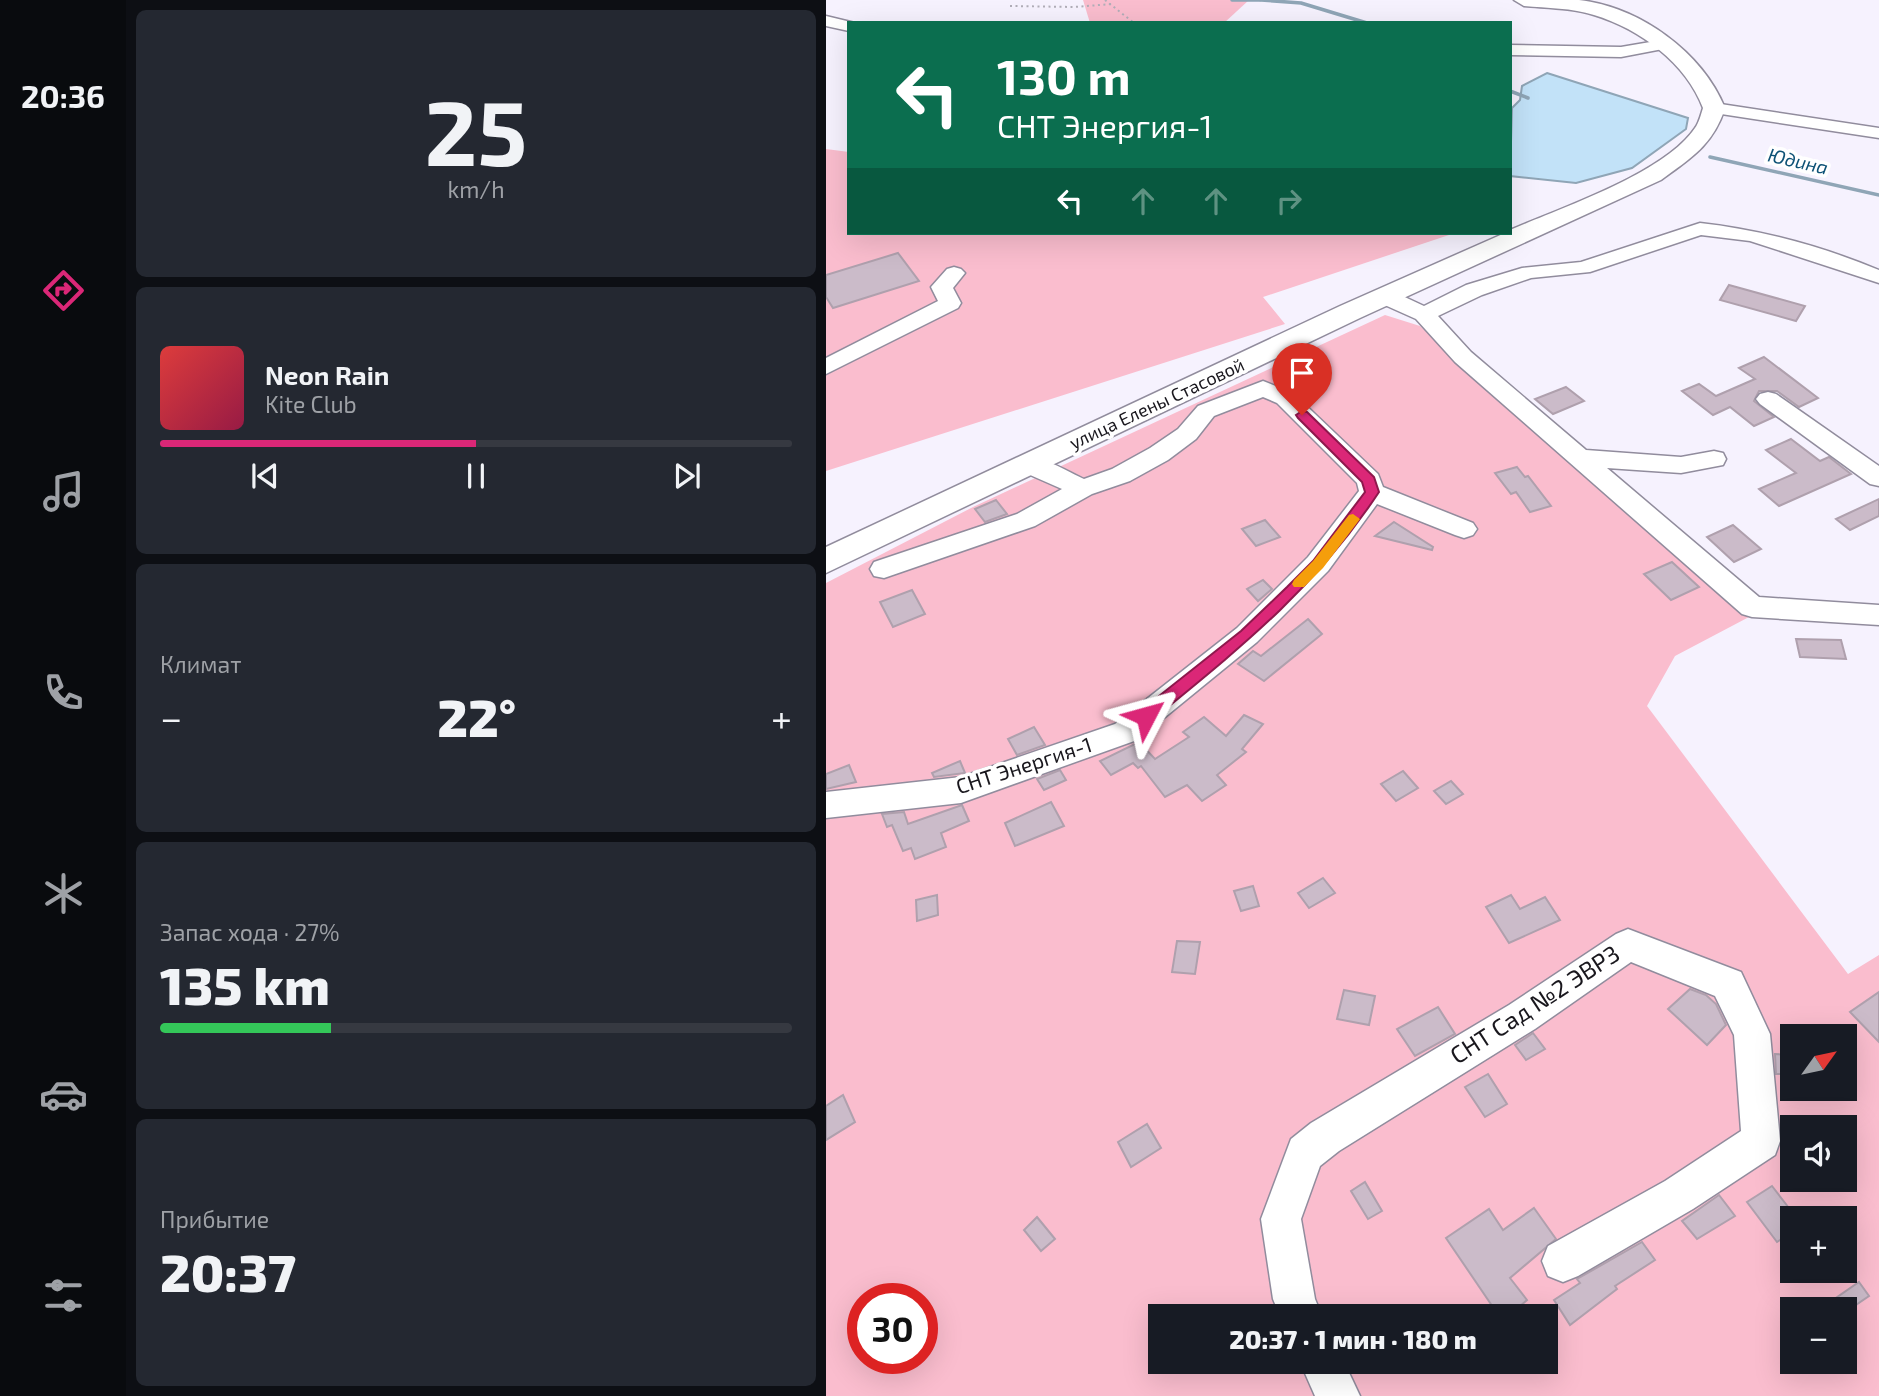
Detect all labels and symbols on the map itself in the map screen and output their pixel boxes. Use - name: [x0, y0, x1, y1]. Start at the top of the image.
- water label: Юдина: [1766, 142, 1830, 179]
- pin: [1272, 343, 1332, 415]
- street label: улица Елены Стасовой: [1066, 353, 1248, 453]
- position arrow: [1109, 679, 1183, 753]
- street label: СНТ Энергия-1: [952, 731, 1095, 798]
- street label: СНТ Сад №2 ЭВРЗ: [1444, 938, 1624, 1069]
- north arrow: [1780, 1024, 1857, 1101]
- speed limit sign: 30: [847, 1283, 938, 1374]

